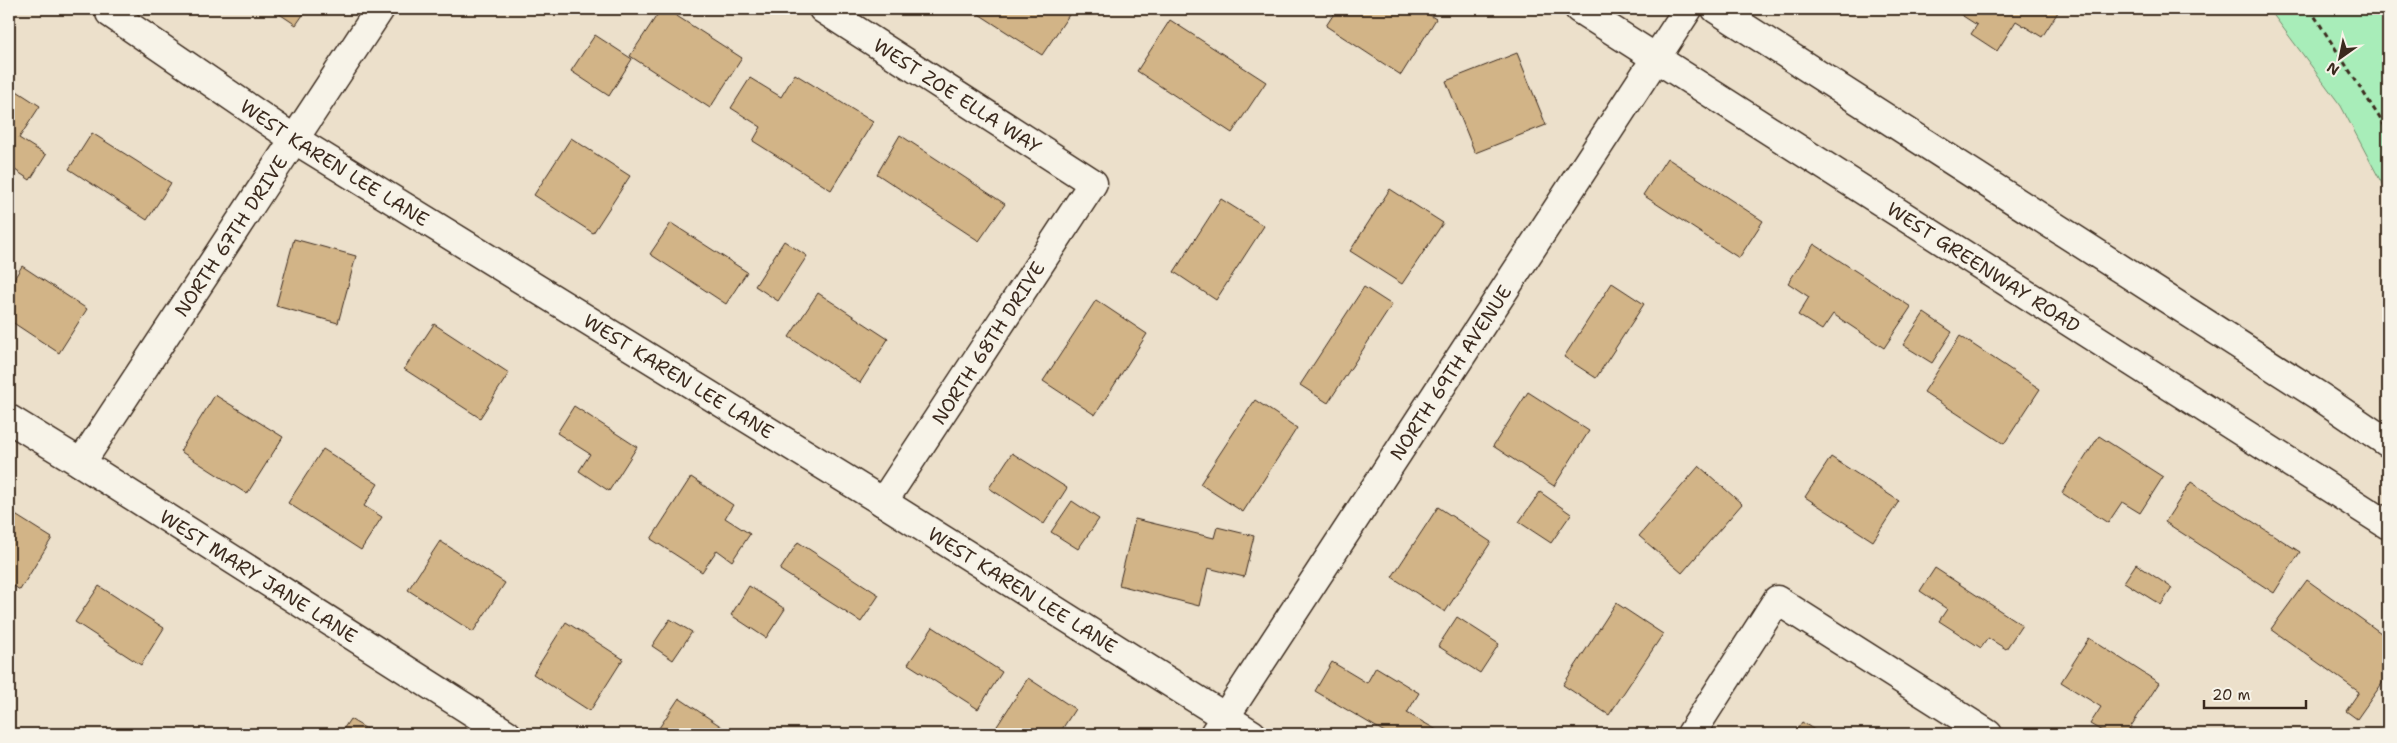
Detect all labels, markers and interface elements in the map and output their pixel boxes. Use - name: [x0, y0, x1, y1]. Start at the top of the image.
- north arrow: [2314, 32, 2364, 82]
- street label: WEST ZOE ELLA WAY: [868, 33, 1046, 160]
- text: N: [2323, 58, 2342, 79]
- street label: WEST KAREN LEE LANE: [235, 94, 434, 232]
- street label: NORTH 67TH DRIVE: [169, 151, 293, 322]
- street label: WEST GREENWAY ROAD: [1882, 197, 2085, 338]
- street label: NORTH 68TH DRIVE: [926, 257, 1051, 430]
- street label: NORTH 69TH AVENUE: [1384, 280, 1517, 465]
- street label: WEST KAREN LEE LANE: [579, 308, 778, 445]
- street label: WEST MARY JANE LANE: [155, 504, 362, 649]
- street label: WEST KAREN LEE LANE: [923, 521, 1122, 659]
- scale bar: [2204, 678, 2307, 710]
- text: 20 m: [2212, 685, 2251, 705]

